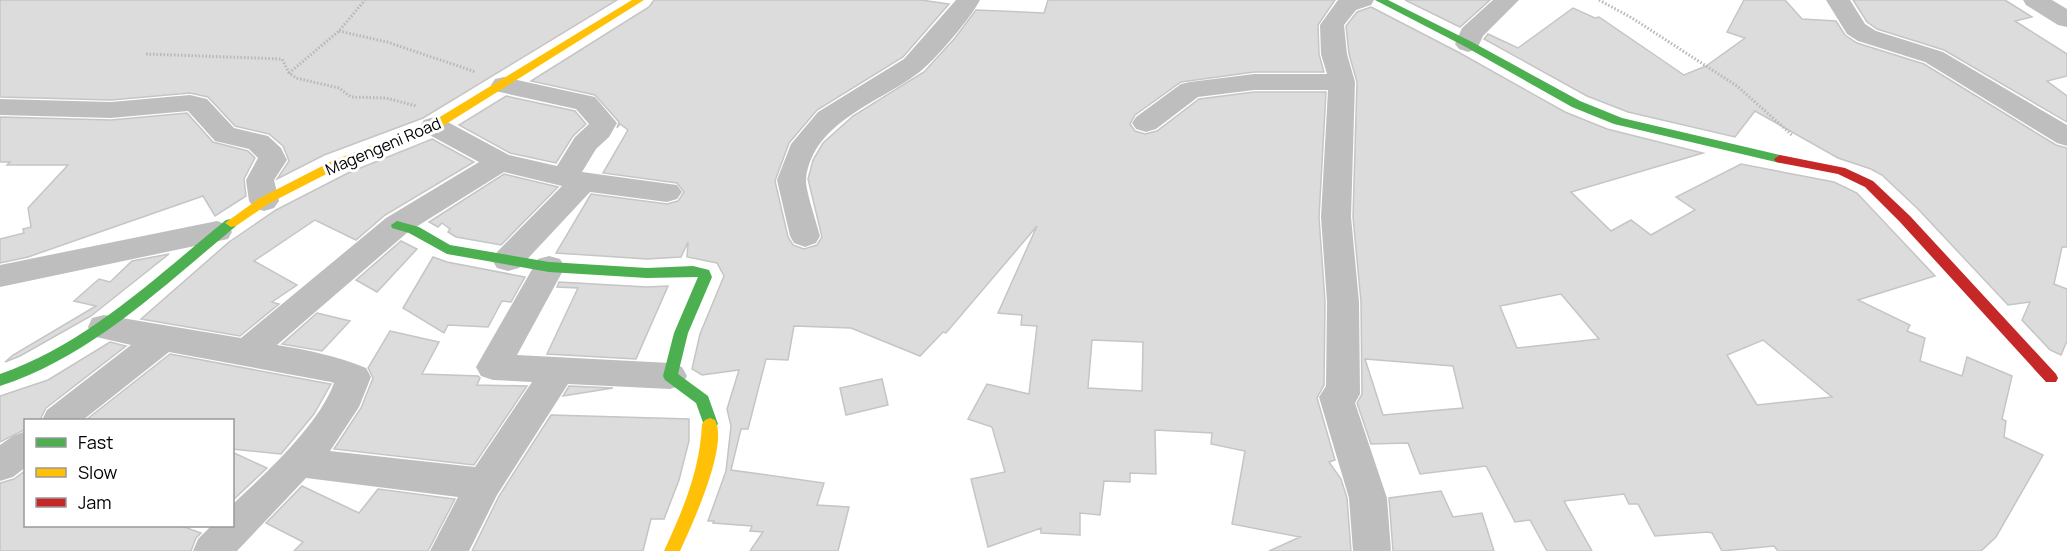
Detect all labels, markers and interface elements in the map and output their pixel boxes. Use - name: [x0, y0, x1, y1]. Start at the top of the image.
- street label: Magengeni Road: [322, 112, 444, 180]
- legend: [24, 419, 234, 527]
- text: Fast: [78, 430, 113, 454]
- text: Slow: [78, 460, 118, 484]
- text: Jam: [78, 490, 112, 514]

